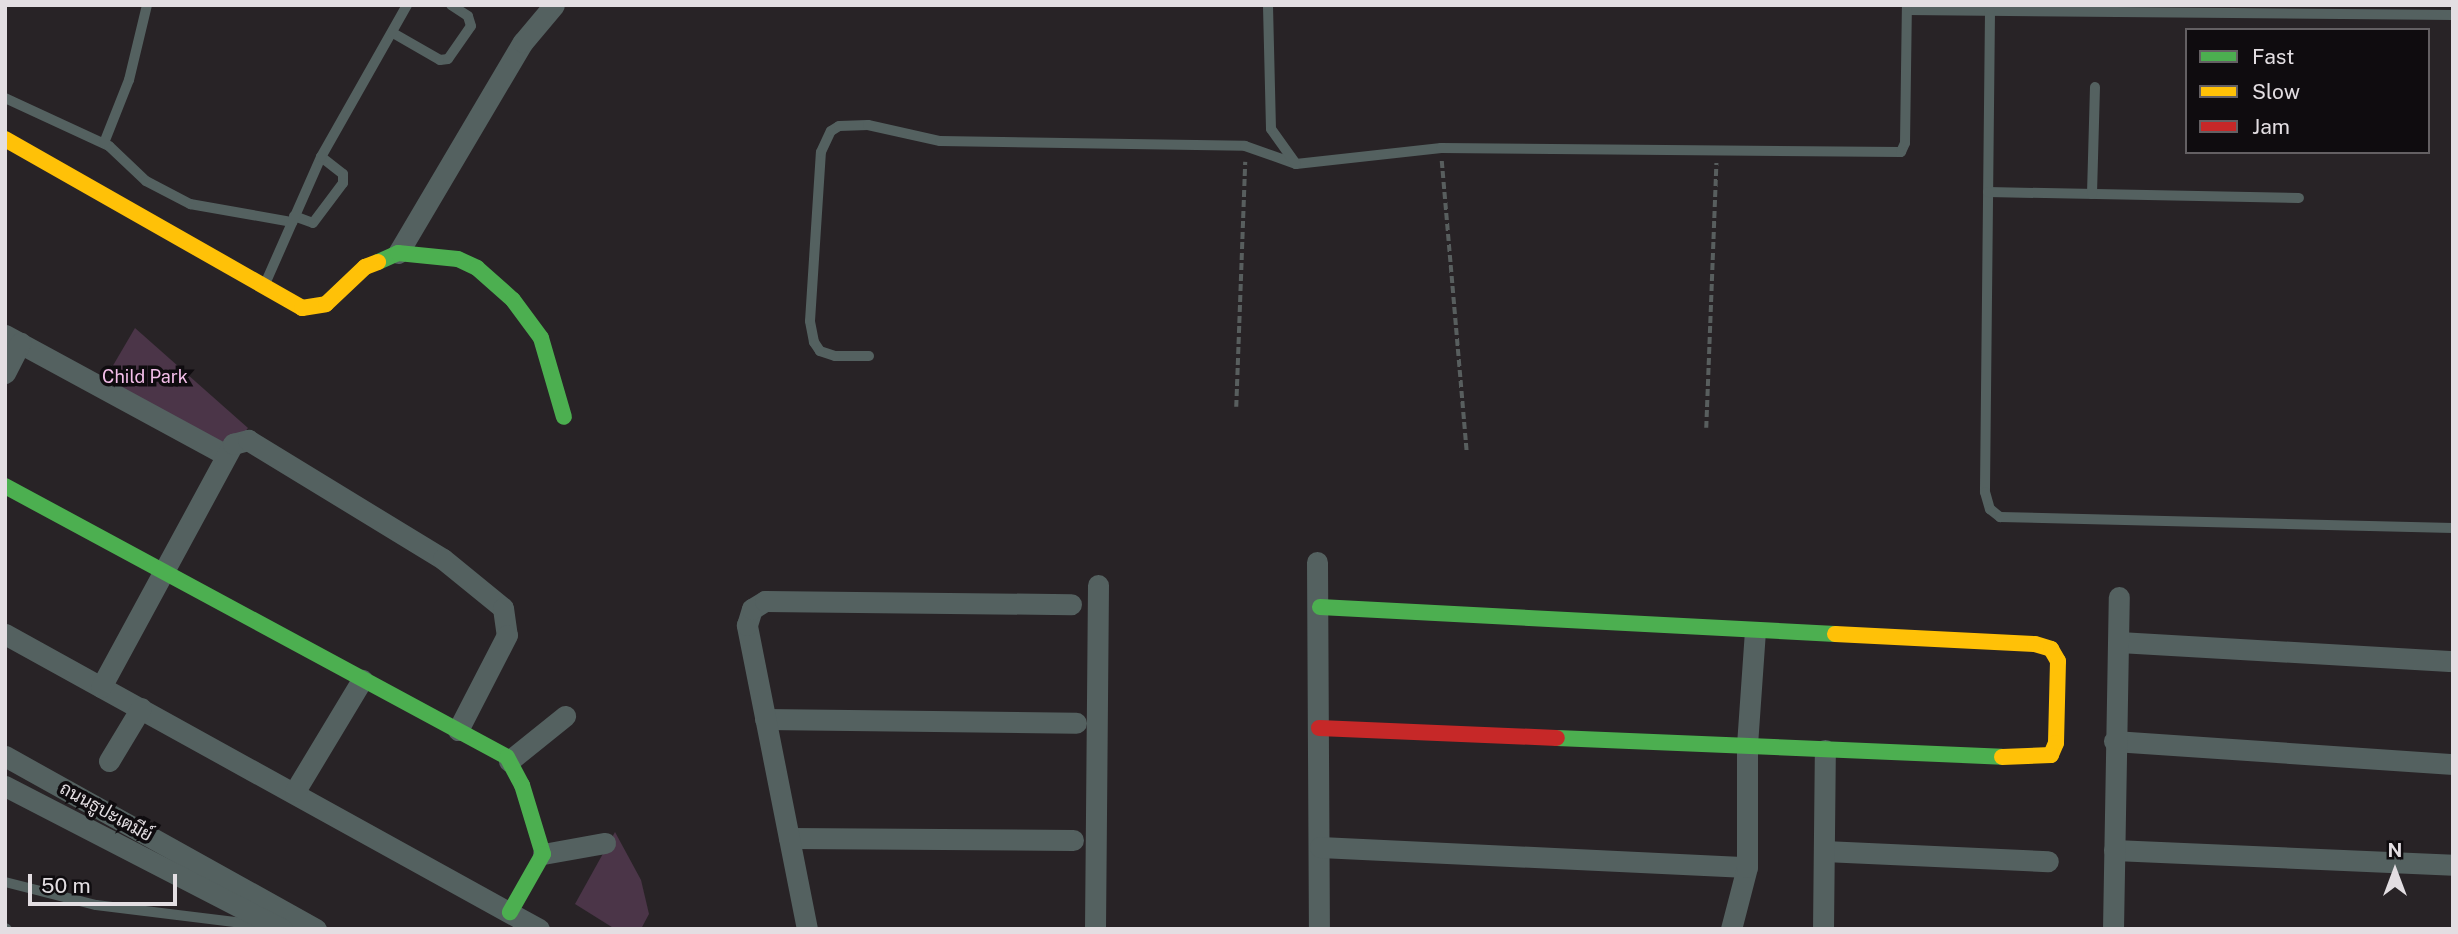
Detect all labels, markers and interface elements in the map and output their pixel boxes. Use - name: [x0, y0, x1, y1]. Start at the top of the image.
- legend: [2185, 28, 2430, 154]
- text: Fast: [2252, 44, 2294, 69]
- text: Slow: [2252, 79, 2300, 104]
- text: Jam: [2252, 114, 2290, 139]
- park label: Child Park: [102, 366, 188, 388]
- street label: ถนนธูปะเตมีย์: [56, 778, 156, 846]
- north arrow: [2360, 836, 2430, 906]
- text: N: [2388, 839, 2402, 861]
- scale bar: [32, 860, 180, 904]
- text: 50 m: [41, 873, 91, 898]

